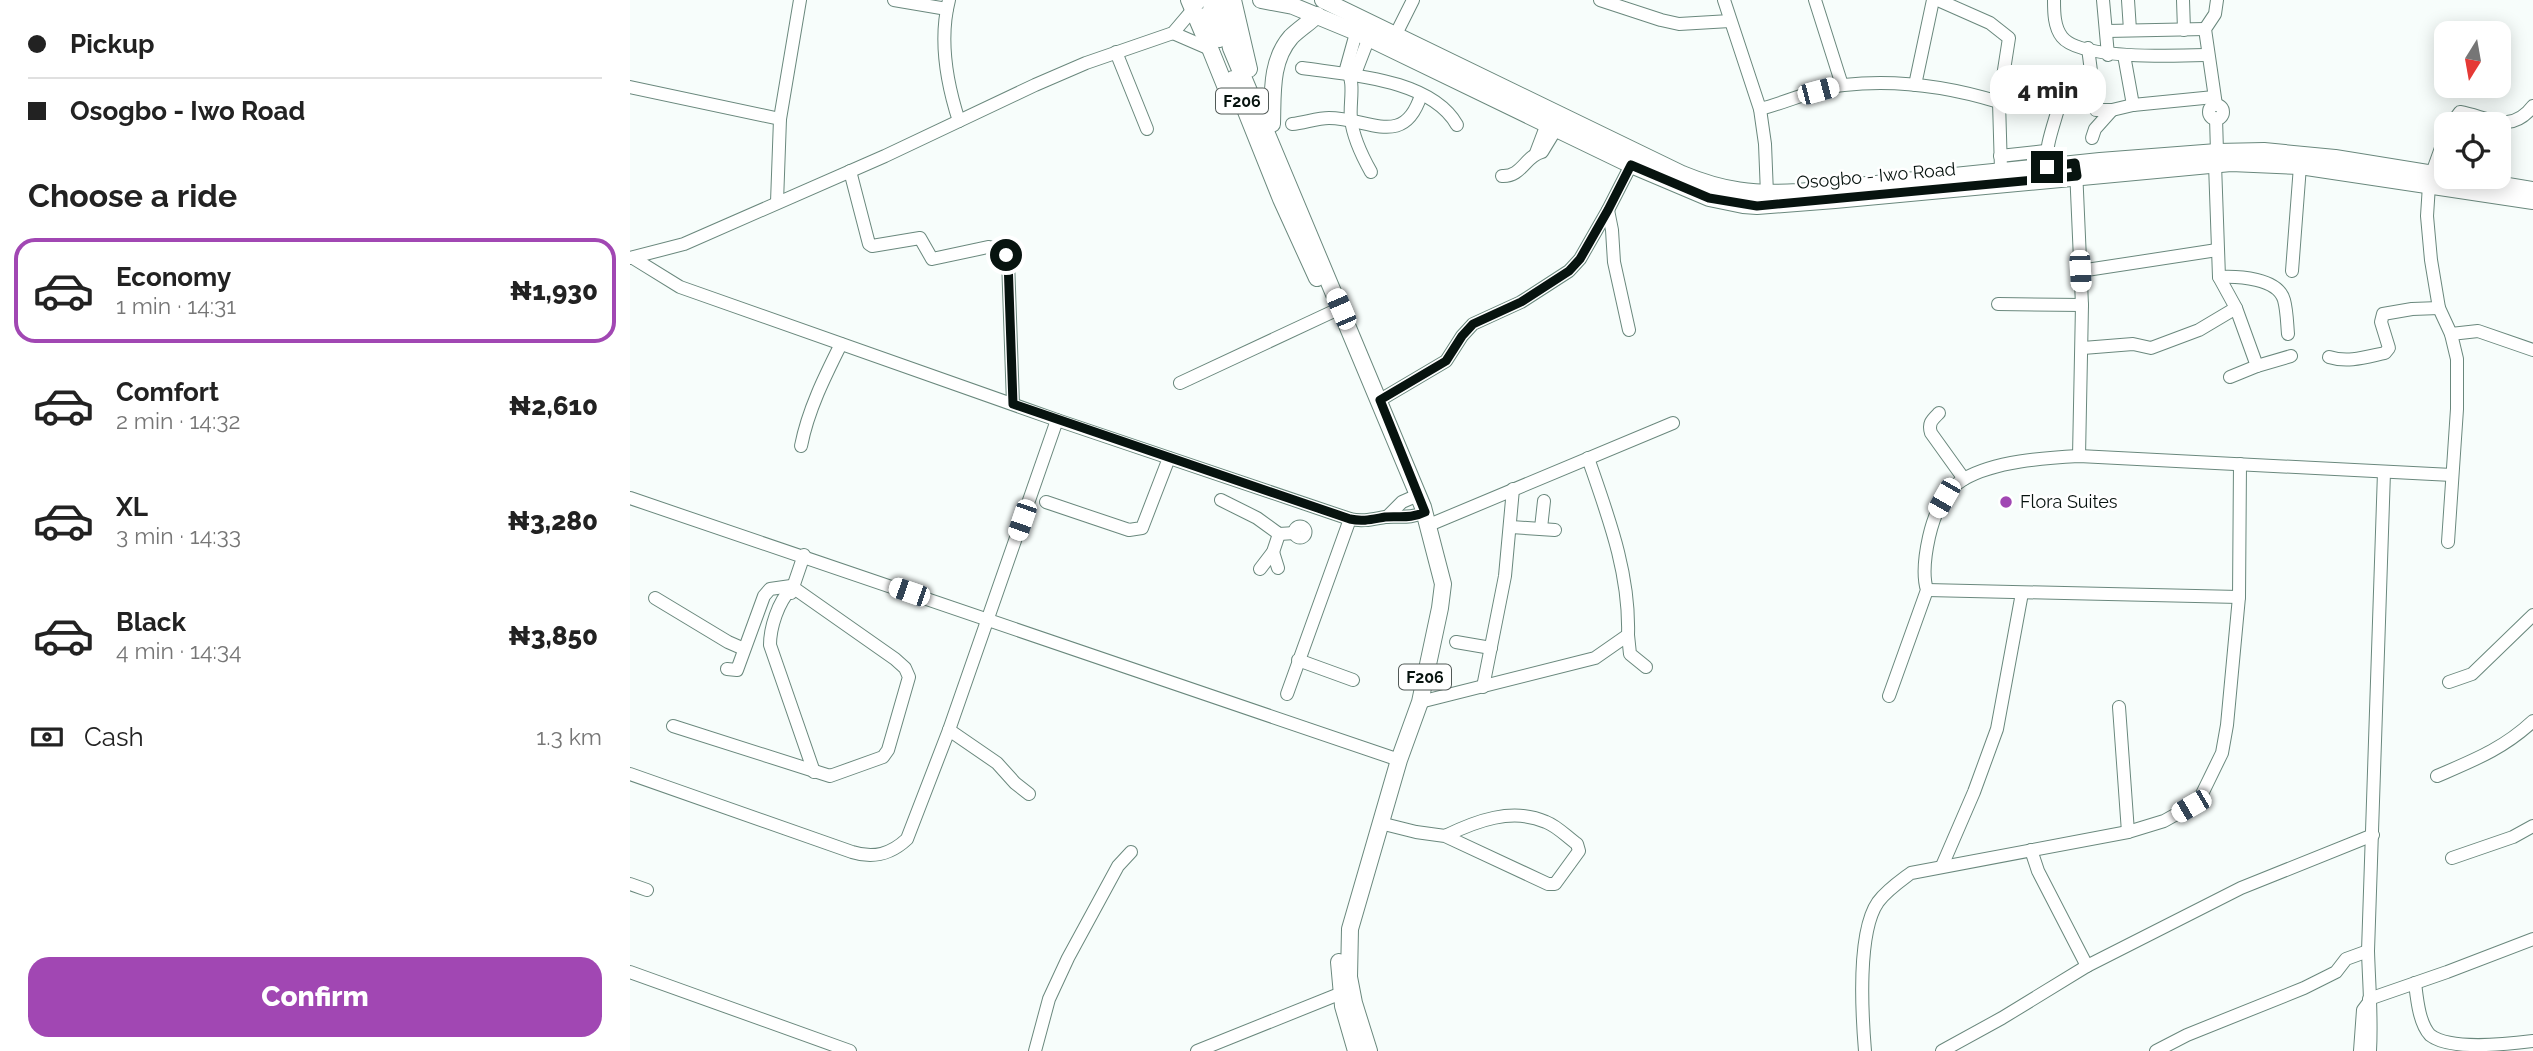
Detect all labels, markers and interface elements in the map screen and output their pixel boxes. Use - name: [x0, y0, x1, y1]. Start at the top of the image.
- north arrow: [2434, 21, 2511, 98]
- map controls: [2434, 21, 2511, 189]
- text: Pickup: [70, 29, 155, 59]
- callout: 4 min: [1989, 66, 2105, 114]
- car: [1795, 75, 1842, 107]
- text: 4 min: [2018, 76, 2078, 103]
- road number: F206: [1216, 88, 1268, 114]
- text: Osogbo - Iwo Road: [70, 96, 305, 126]
- button: locate: [2434, 112, 2511, 189]
- route end: [2031, 151, 2063, 183]
- street label: Osogbo - Iwo Road: [1795, 158, 1957, 193]
- text: Choose a ride: [28, 177, 237, 214]
- route start: [990, 239, 1022, 271]
- car: [2069, 249, 2092, 293]
- icon: car: [32, 259, 95, 322]
- text: Economy: [116, 262, 231, 292]
- text: ₦1,930: [510, 276, 598, 306]
- car: [1324, 286, 1359, 332]
- text: 1 min · 14:31: [116, 292, 236, 319]
- icon: car: [32, 374, 95, 437]
- text: Comfort: [116, 377, 219, 407]
- text: ₦2,610: [509, 391, 598, 421]
- text: 2 min · 14:32: [116, 407, 240, 434]
- car: [1925, 475, 1964, 521]
- icon: car: [32, 489, 95, 552]
- place label: Flora Suites: [2020, 491, 2118, 512]
- text: XL: [116, 492, 148, 522]
- marker: Flora Suites: [1998, 494, 2014, 510]
- car: [1006, 497, 1039, 543]
- text: ₦3,280: [508, 506, 598, 536]
- text: 3 min · 14:33: [116, 522, 241, 549]
- car: [886, 575, 933, 609]
- icon: car: [32, 604, 95, 667]
- text: Black: [116, 607, 186, 637]
- text: ₦3,850: [508, 621, 598, 651]
- text: 4 min · 14:34: [116, 637, 242, 664]
- road number: F206: [1399, 664, 1451, 690]
- icon: cash: [28, 718, 66, 756]
- text: Cash: [84, 722, 144, 752]
- text: 1.3 km: [536, 723, 602, 750]
- car: [2168, 786, 2215, 826]
- button: Confirm: [28, 957, 602, 1037]

